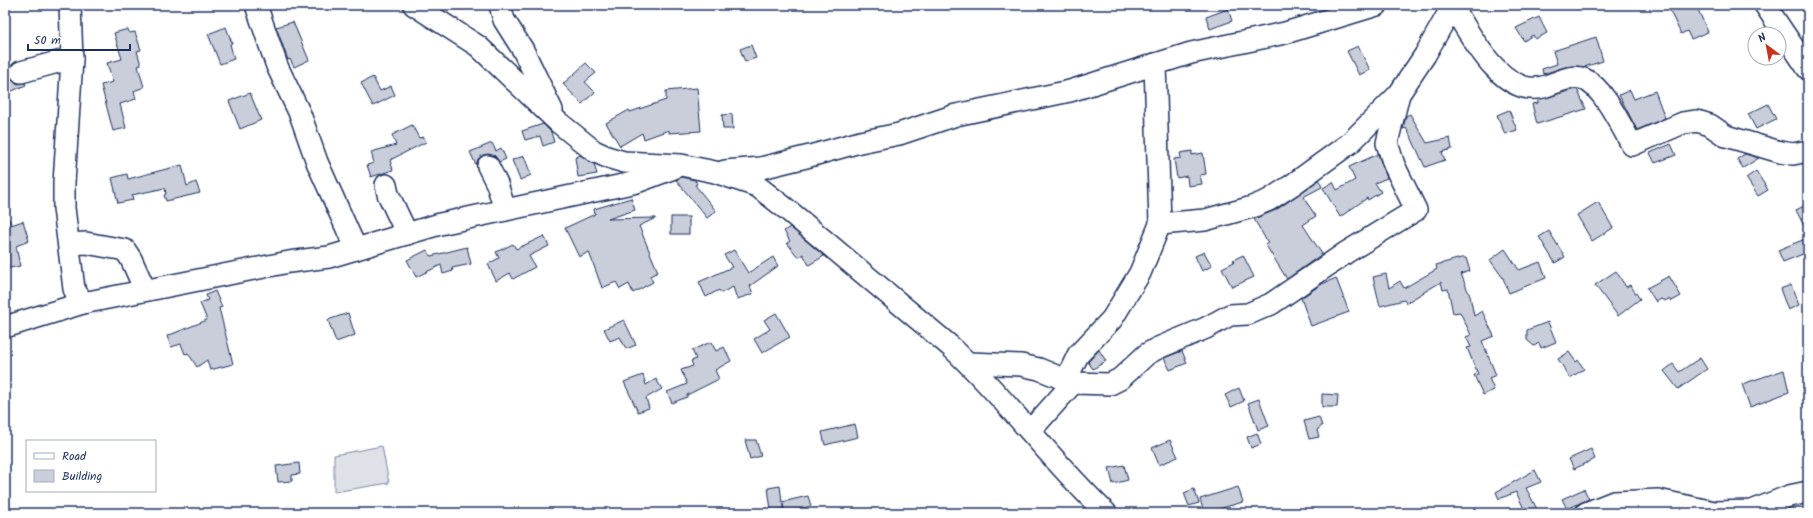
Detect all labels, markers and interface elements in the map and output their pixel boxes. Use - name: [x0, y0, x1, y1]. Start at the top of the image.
- scale bar: [28, 26, 130, 52]
- north arrow: [1747, 26, 1787, 66]
- text: N: [1755, 29, 1770, 48]
- text: 50 m: [34, 31, 61, 50]
- legend: [26, 440, 156, 492]
- text: Road: [62, 447, 87, 466]
- text: Building: [62, 467, 102, 486]

